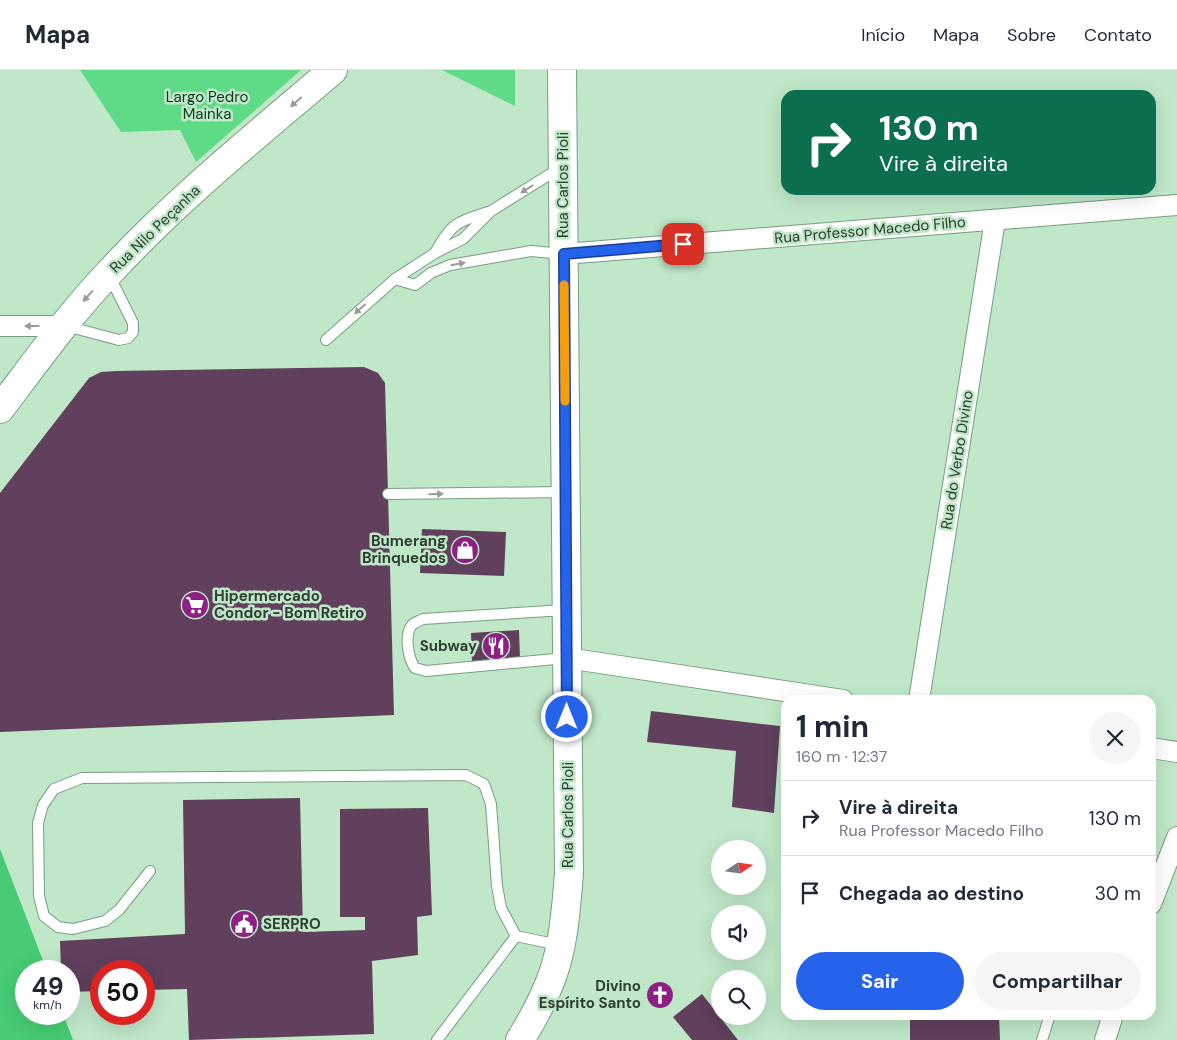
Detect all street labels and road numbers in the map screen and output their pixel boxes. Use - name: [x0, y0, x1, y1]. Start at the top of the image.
- street label: Rua Carlos Pioli: [553, 132, 573, 238]
- street label: Rua Nilo Peçanha: [105, 181, 205, 277]
- street label: Rua Professor Macedo Filho: [773, 212, 967, 248]
- street label: Rua do Verbo Divino: [936, 389, 978, 531]
- street label: Rua Carlos Pioli: [558, 762, 578, 868]

